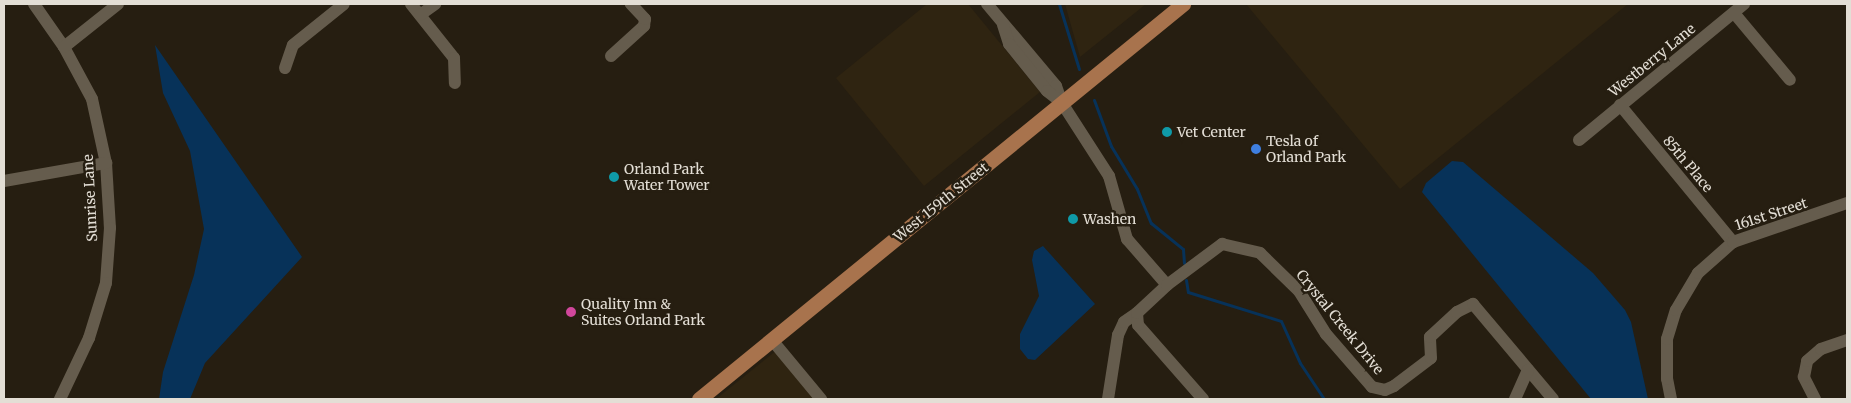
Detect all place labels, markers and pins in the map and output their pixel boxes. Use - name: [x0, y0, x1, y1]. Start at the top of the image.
- place label: Vet Center: [1177, 124, 1246, 140]
- marker: Vet Center: [1161, 126, 1173, 138]
- place label: Tesla of Orland Park: [1266, 133, 1346, 166]
- marker: Tesla of Orland Park: [1250, 143, 1262, 155]
- place label: Orland Park Water Tower: [624, 161, 710, 193]
- marker: Orland Park Water Tower: [608, 171, 620, 183]
- place label: Washen: [1083, 211, 1136, 227]
- marker: Washen: [1067, 213, 1079, 225]
- place label: Quality Inn & Suites Orland Park: [581, 296, 705, 328]
- marker: Quality Inn & Suites Orland Park: [565, 306, 577, 318]

